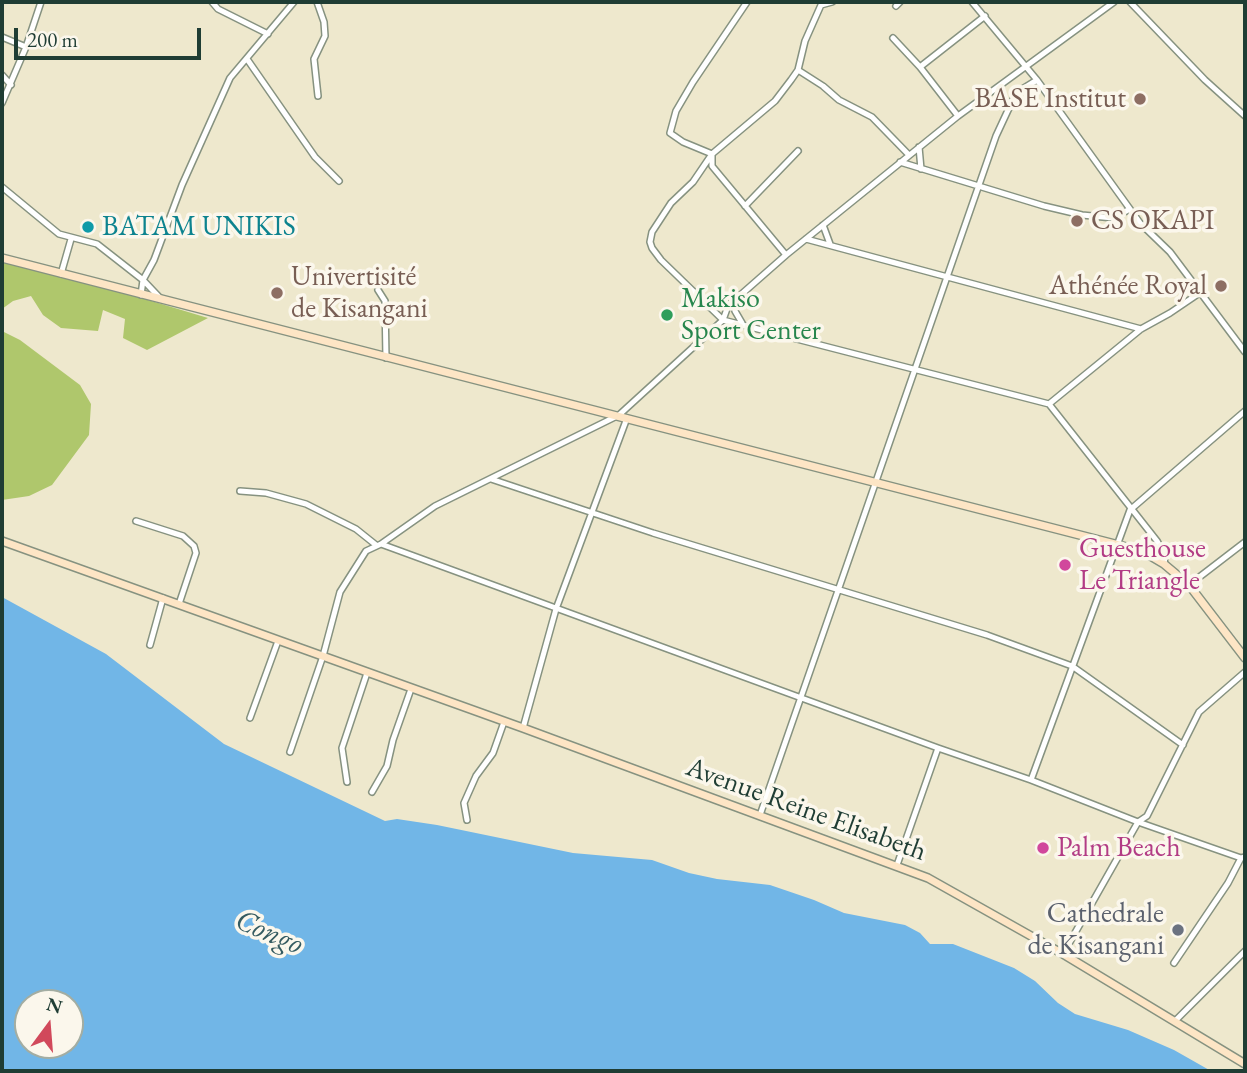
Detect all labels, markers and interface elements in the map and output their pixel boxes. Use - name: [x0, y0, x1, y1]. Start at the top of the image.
- scale bar: [18, 14, 205, 58]
- text: 200 m: [27, 26, 78, 53]
- place label: BASE Institut: [974, 82, 1126, 116]
- marker: BASE Institut: [1132, 91, 1148, 107]
- place label: CS OKAPI: [1091, 204, 1214, 238]
- place label: BATAM UNIKIS: [102, 210, 296, 244]
- marker: CS OKAPI: [1069, 213, 1085, 229]
- marker: BATAM UNIKIS: [80, 219, 96, 235]
- place label: Univertisité de Kisangani: [291, 260, 428, 326]
- place label: Athénée Royal: [1049, 269, 1207, 303]
- marker: Athénée Royal: [1213, 278, 1229, 294]
- place label: Makiso Sport Center: [681, 282, 821, 348]
- marker: Univertisité de Kisangani: [269, 285, 285, 301]
- marker: Makiso Sport Center: [659, 307, 675, 323]
- place label: Guesthouse Le Triangle: [1079, 532, 1206, 598]
- marker: Guesthouse Le Triangle: [1057, 557, 1073, 573]
- street label: Avenue Reine Elisabeth: [681, 751, 931, 869]
- place label: Palm Beach: [1057, 831, 1181, 865]
- marker: Palm Beach: [1035, 840, 1051, 856]
- place label: Cathedrale de Kisangani: [1027, 897, 1164, 963]
- water label: Congo: [230, 903, 308, 963]
- marker: Cathedrale de Kisangani: [1170, 922, 1186, 938]
- north arrow: [14, 989, 84, 1059]
- text: N: [44, 991, 65, 1019]

